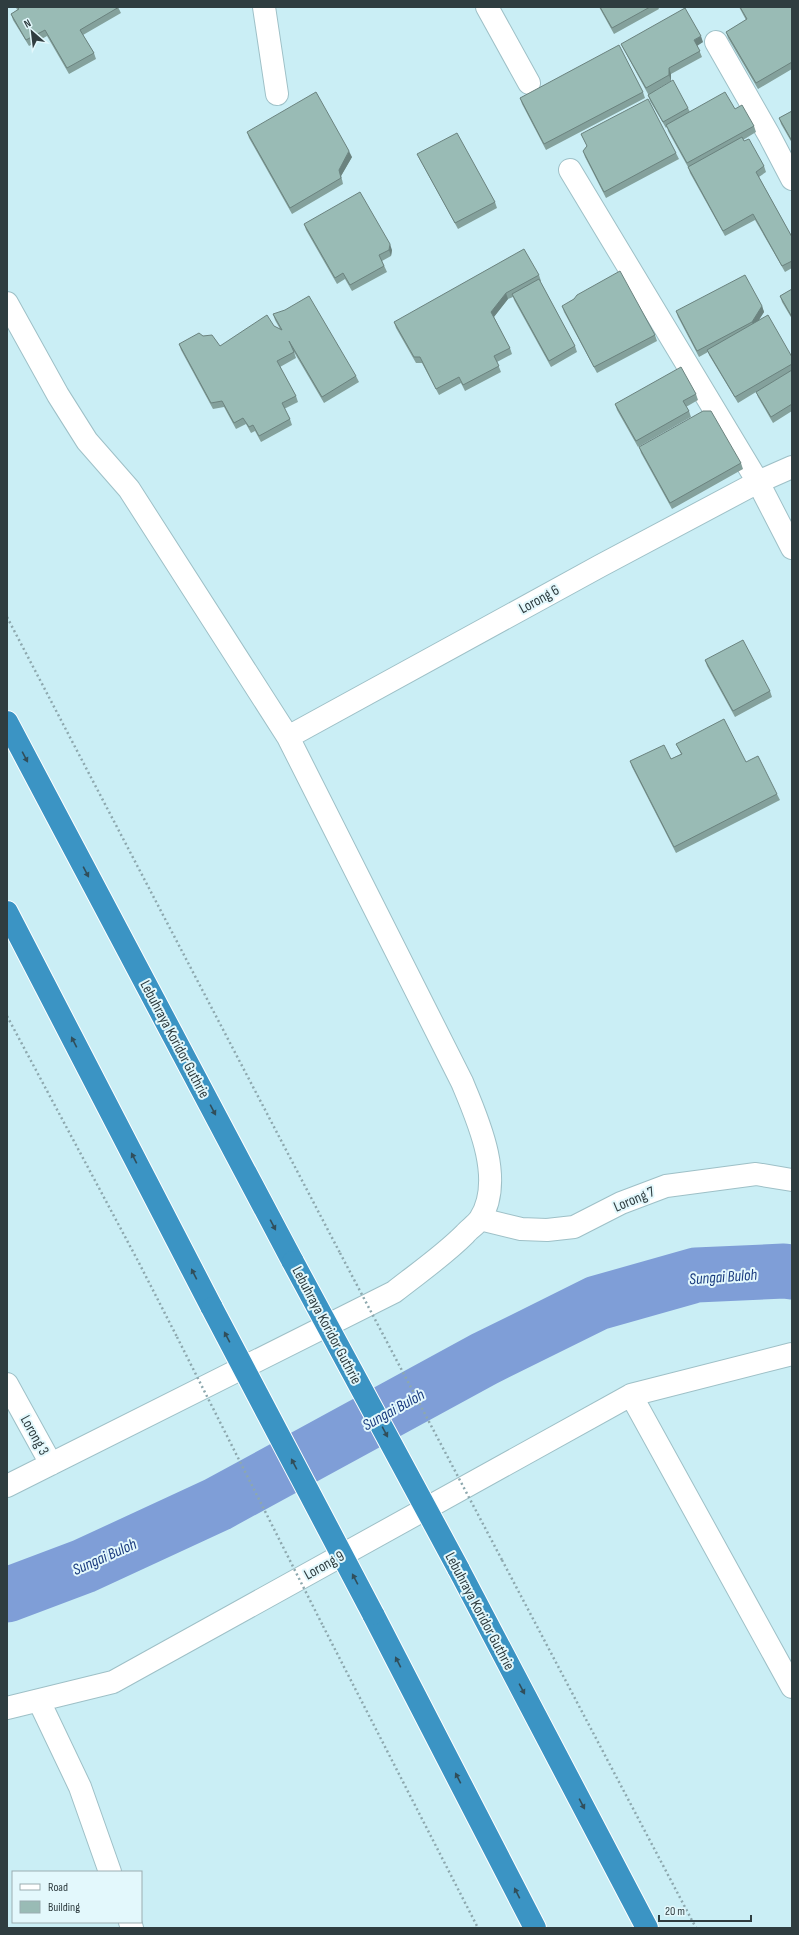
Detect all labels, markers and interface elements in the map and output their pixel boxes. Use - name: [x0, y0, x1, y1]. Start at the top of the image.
- north arrow: [12, 12, 52, 52]
- text: N: [22, 16, 33, 31]
- street label: Lorong 6: [516, 581, 563, 618]
- one-way arrow: [22, 751, 29, 762]
- one-way arrow: [83, 866, 89, 877]
- street label: Lebuhraya Koridor Guthrie: [135, 977, 214, 1101]
- one-way arrow: [71, 1037, 78, 1048]
- one-way arrow: [209, 1104, 216, 1116]
- one-way arrow: [131, 1152, 137, 1164]
- street label: Lorong 7: [611, 1182, 658, 1217]
- one-way arrow: [270, 1219, 277, 1231]
- street label: Lebuhraya Koridor Guthrie: [287, 1263, 366, 1387]
- water label: Sungai Buloh: [689, 1266, 758, 1289]
- one-way arrow: [190, 1268, 197, 1279]
- one-way arrow: [224, 1331, 230, 1343]
- water label: Sungai Buloh: [359, 1385, 428, 1435]
- street label: Lorong 3: [16, 1412, 53, 1459]
- one-way arrow: [381, 1427, 388, 1438]
- one-way arrow: [291, 1459, 297, 1470]
- water label: Sungai Buloh: [70, 1535, 140, 1580]
- street label: Lorong 9: [301, 1547, 348, 1584]
- street label: Lebuhraya Koridor Guthrie: [440, 1549, 519, 1673]
- one-way arrow: [351, 1574, 358, 1585]
- one-way arrow: [395, 1657, 401, 1668]
- one-way arrow: [518, 1684, 525, 1695]
- one-way arrow: [454, 1772, 461, 1784]
- one-way arrow: [579, 1799, 585, 1810]
- legend: [12, 1871, 142, 1923]
- text: Road: [48, 1880, 68, 1895]
- one-way arrow: [514, 1888, 521, 1899]
- scale bar: [659, 1897, 751, 1923]
- text: Building: [48, 1900, 80, 1915]
- text: 20 m: [665, 1904, 685, 1919]

